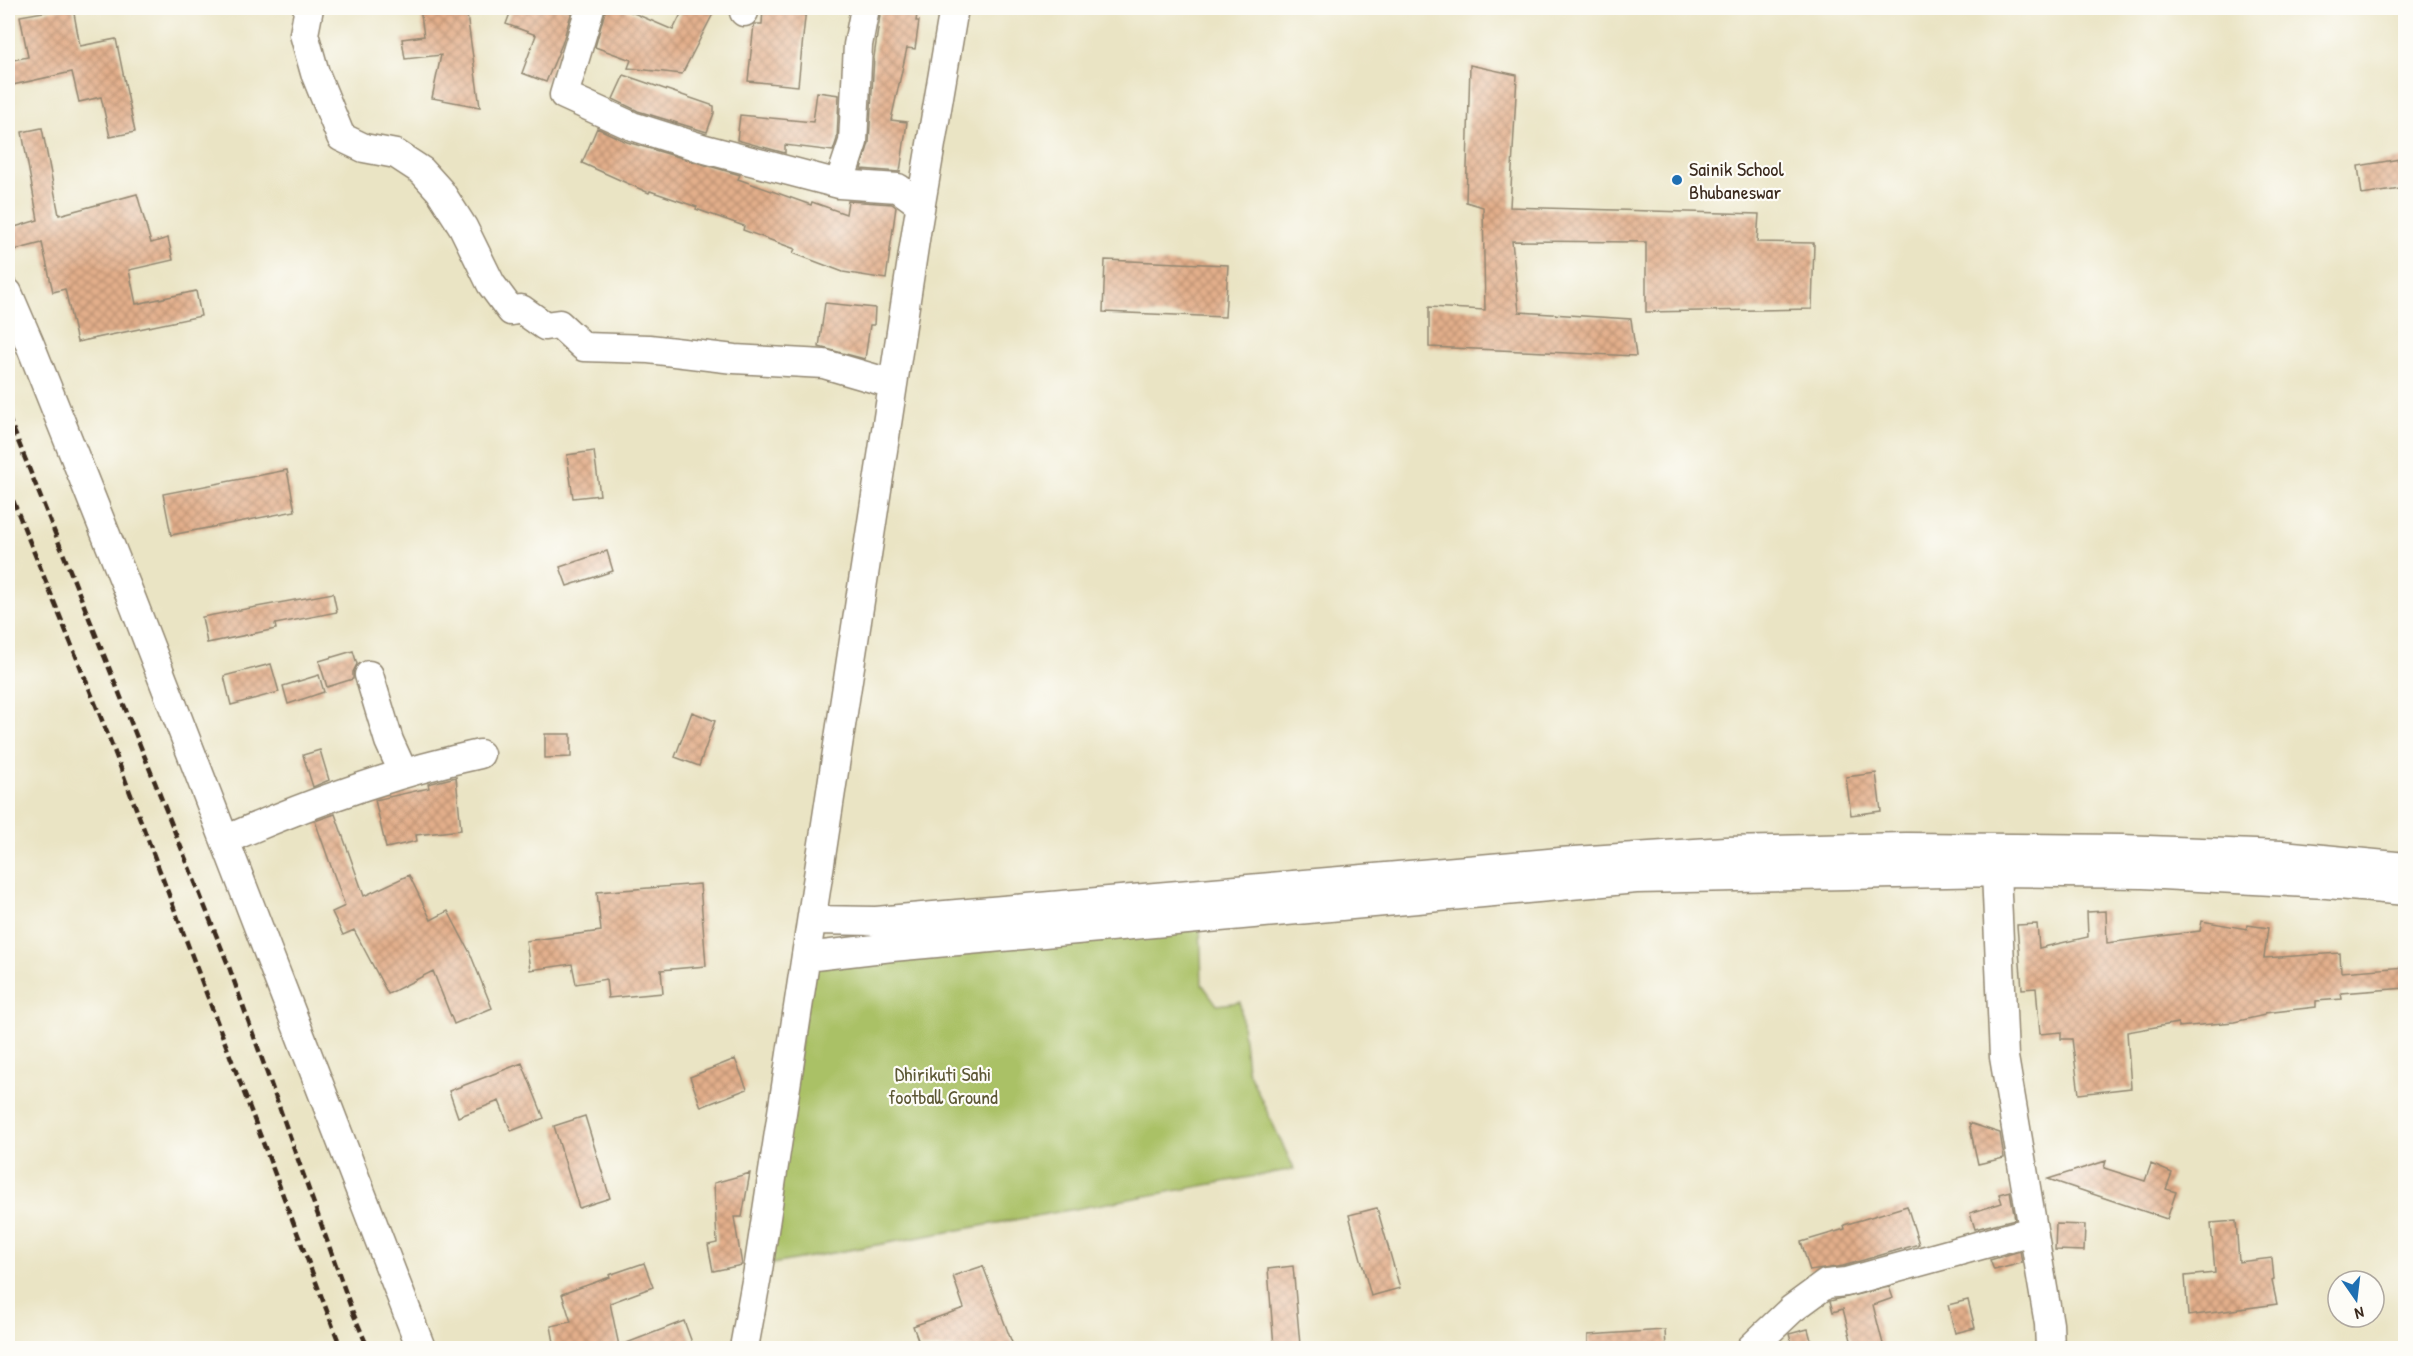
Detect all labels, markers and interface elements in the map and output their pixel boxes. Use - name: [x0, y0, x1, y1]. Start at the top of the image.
- place label: Sainik School Bhubaneswar: [1689, 155, 1784, 205]
- marker: Sainik School Bhubaneswar: [1670, 173, 1684, 187]
- park label: Dhirikuti Sahi football Ground: [888, 1060, 998, 1110]
- north arrow: [2326, 1269, 2386, 1329]
- text: N: [2352, 1302, 2366, 1325]

